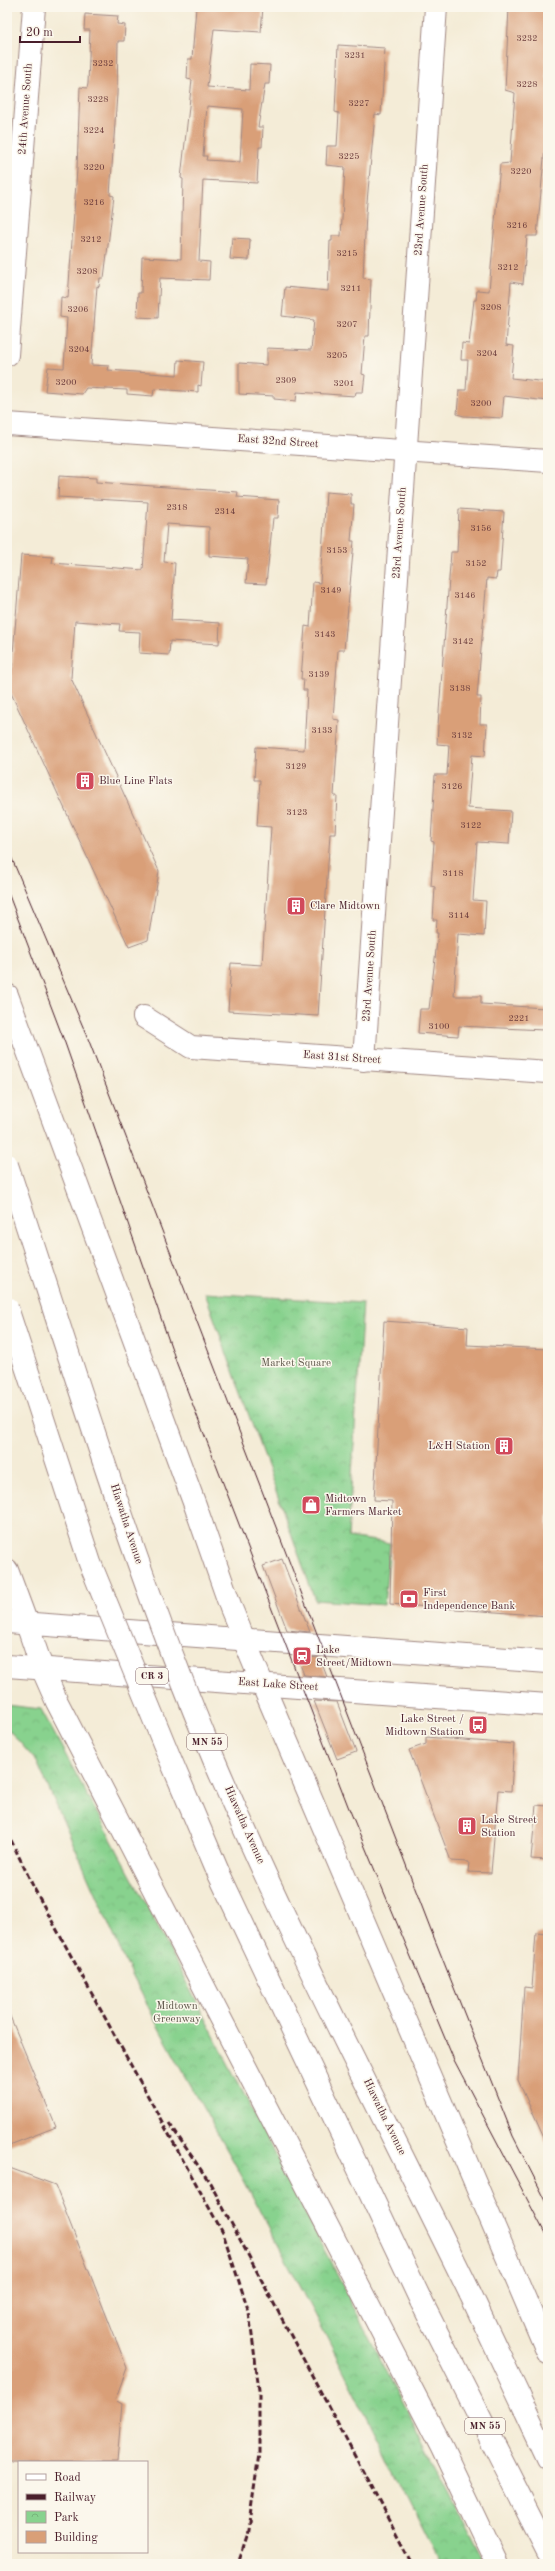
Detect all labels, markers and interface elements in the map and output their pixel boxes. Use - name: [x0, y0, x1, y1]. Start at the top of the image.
- scale bar: [20, 18, 80, 44]
- text: 20 m: [26, 27, 53, 39]
- house number: 3232: [517, 34, 537, 43]
- house number: 3231: [345, 51, 365, 60]
- house number: 3232: [93, 59, 113, 68]
- street label: 24th Avenue South: [17, 63, 35, 155]
- house number: 3228: [517, 80, 537, 89]
- house number: 3228: [88, 95, 108, 104]
- house number: 3227: [349, 99, 369, 108]
- house number: 3224: [84, 126, 104, 135]
- house number: 3225: [339, 152, 359, 161]
- house number: 3220: [84, 163, 104, 172]
- street label: 23rd Avenue South: [413, 164, 431, 256]
- house number: 3220: [511, 167, 531, 176]
- house number: 3216: [84, 198, 104, 207]
- house number: 3216: [507, 221, 527, 230]
- house number: 3212: [81, 235, 101, 244]
- house number: 3215: [337, 249, 357, 258]
- house number: 3212: [498, 263, 518, 272]
- house number: 3208: [77, 267, 97, 276]
- house number: 3211: [341, 284, 361, 293]
- house number: 3208: [481, 303, 501, 312]
- house number: 3206: [68, 305, 88, 314]
- house number: 3207: [337, 320, 357, 329]
- house number: 3204: [69, 345, 89, 354]
- house number: 3204: [477, 349, 497, 358]
- house number: 3205: [327, 351, 347, 360]
- house number: 2309: [276, 376, 296, 385]
- house number: 3200: [56, 378, 76, 387]
- house number: 3201: [334, 379, 354, 388]
- house number: 3200: [471, 399, 491, 408]
- street label: East 32nd Street: [237, 434, 319, 450]
- street label: 23rd Avenue South: [391, 487, 409, 579]
- house number: 2318: [167, 503, 187, 512]
- house number: 2314: [215, 507, 235, 516]
- house number: 3156: [471, 524, 491, 533]
- house number: 3153: [327, 546, 347, 555]
- house number: 3152: [466, 559, 486, 568]
- house number: 3149: [321, 586, 341, 595]
- house number: 3146: [455, 591, 475, 600]
- house number: 3143: [315, 630, 335, 639]
- house number: 3142: [453, 637, 473, 646]
- house number: 3139: [309, 670, 329, 679]
- house number: 3138: [450, 684, 470, 693]
- house number: 3133: [312, 726, 332, 735]
- house number: 3132: [452, 731, 472, 740]
- house number: 3129: [286, 762, 306, 771]
- building icon: Blue Line Flats: [74, 770, 96, 792]
- place label: Blue Line Flats: [99, 776, 173, 787]
- house number: 3126: [442, 782, 462, 791]
- house number: 3123: [287, 808, 307, 817]
- house number: 3122: [461, 821, 481, 830]
- house number: 3118: [443, 869, 463, 878]
- building icon: Clare Midtown: [285, 895, 307, 917]
- place label: Clare Midtown: [310, 901, 380, 912]
- house number: 3114: [449, 911, 469, 920]
- street label: 23rd Avenue South: [361, 930, 379, 1022]
- house number: 2221: [509, 1014, 529, 1023]
- house number: 3100: [429, 1022, 449, 1031]
- street label: East 31st Street: [303, 1050, 382, 1066]
- park label: Market Square: [261, 1358, 331, 1369]
- building icon: L&H Station: [493, 1435, 515, 1457]
- place label: L&H Station: [428, 1441, 490, 1452]
- street label: Hiawatha Avenue: [108, 1482, 144, 1566]
- shop icon: Midtown Farmers Market: [300, 1494, 322, 1516]
- place label: Midtown Farmers Market: [325, 1494, 402, 1518]
- bank icon: First Independence Bank: [398, 1588, 420, 1610]
- place label: First Independence Bank: [423, 1588, 515, 1612]
- station icon: Lake Street/Midtown: [291, 1645, 313, 1667]
- place label: Lake Street/Midtown: [316, 1645, 392, 1669]
- road number: CR 3: [136, 1668, 168, 1684]
- street label: East Lake Street: [237, 1677, 319, 1693]
- place label: Lake Street / Midtown Station: [385, 1714, 464, 1738]
- bus stop icon: Lake Street / Midtown Station: [467, 1714, 489, 1736]
- road number: MN 55: [187, 1734, 227, 1750]
- street label: Hiawatha Avenue: [222, 1785, 266, 1865]
- building icon: Lake Street Station: [456, 1815, 478, 1837]
- place label: Lake Street Station: [481, 1815, 537, 1839]
- park label: Midtown Greenway: [153, 2001, 201, 2025]
- street label: Hiawatha Avenue: [361, 2077, 407, 2157]
- road number: MN 55: [465, 2418, 505, 2434]
- legend: [18, 2461, 148, 2553]
- text: Road: [54, 2472, 81, 2484]
- text: Railway: [54, 2492, 97, 2504]
- text: Park: [54, 2512, 79, 2524]
- text: Building: [54, 2532, 98, 2544]

